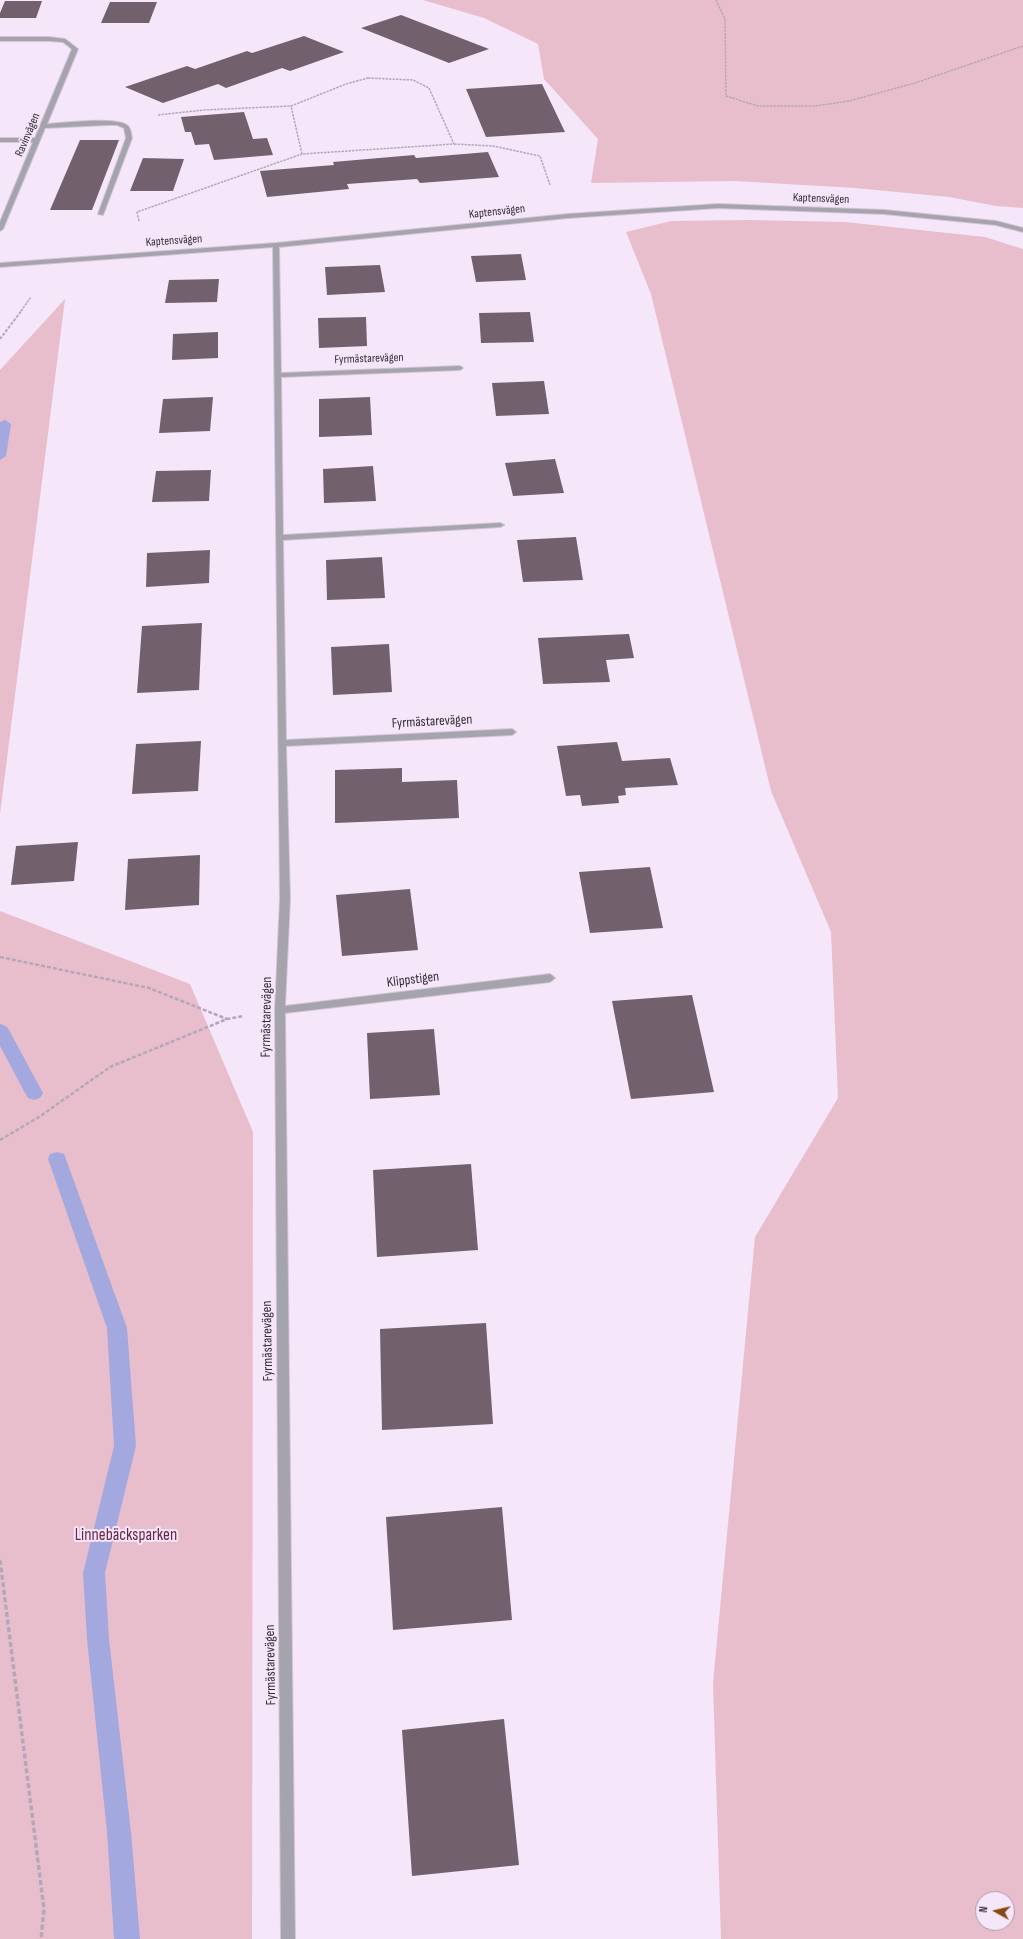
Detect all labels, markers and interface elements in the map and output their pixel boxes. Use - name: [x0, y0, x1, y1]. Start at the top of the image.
- street label: Ravinvägen: [12, 111, 44, 159]
- street label: Kaptensvägen: [792, 191, 850, 207]
- street label: Kaptensvägen: [468, 202, 526, 222]
- street label: Kaptensvägen: [145, 232, 203, 250]
- street label: Fyrmästarevägen: [334, 351, 404, 367]
- street label: Fyrmästarevägen: [391, 711, 473, 733]
- street label: Klippstigen: [386, 968, 440, 992]
- street label: Fyrmästarevägen: [258, 976, 276, 1058]
- street label: Fyrmästarevägen: [259, 1300, 277, 1382]
- park label: Linnebäcksparken: [75, 1526, 177, 1546]
- street label: Fyrmästarevägen: [262, 1624, 280, 1706]
- north arrow: [975, 1891, 1015, 1931]
- text: N: [977, 1906, 990, 1913]

